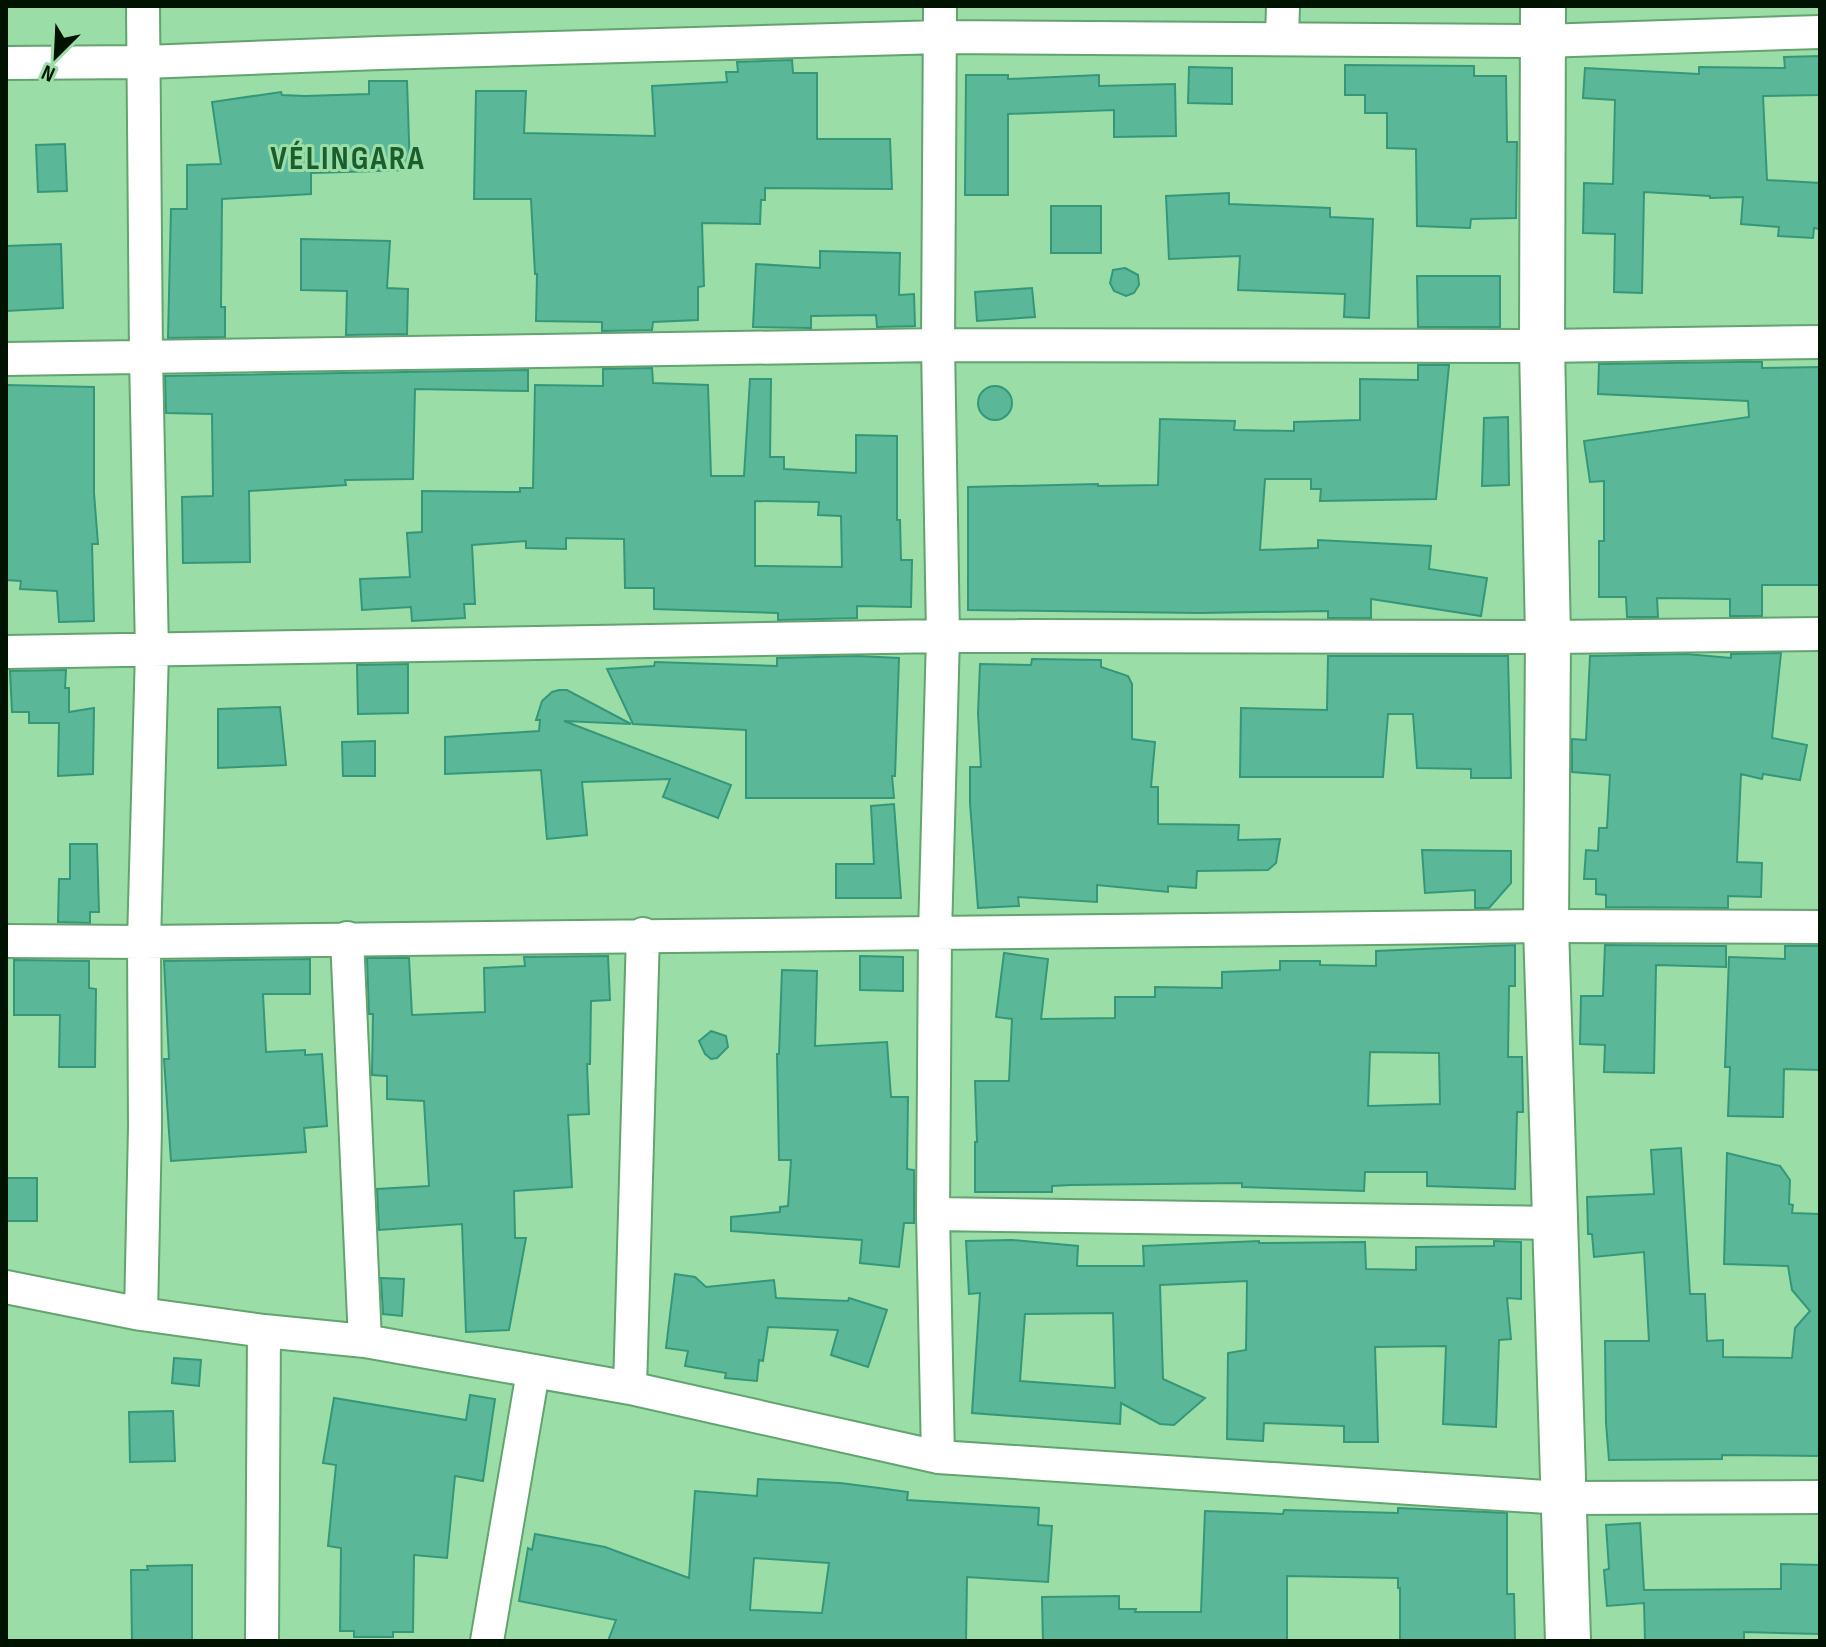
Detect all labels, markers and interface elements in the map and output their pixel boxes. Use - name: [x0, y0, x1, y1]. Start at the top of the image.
- north arrow: [16, 16, 96, 96]
- text: N: [38, 58, 59, 88]
- district label: VÉLINGARA: [270, 138, 426, 179]

